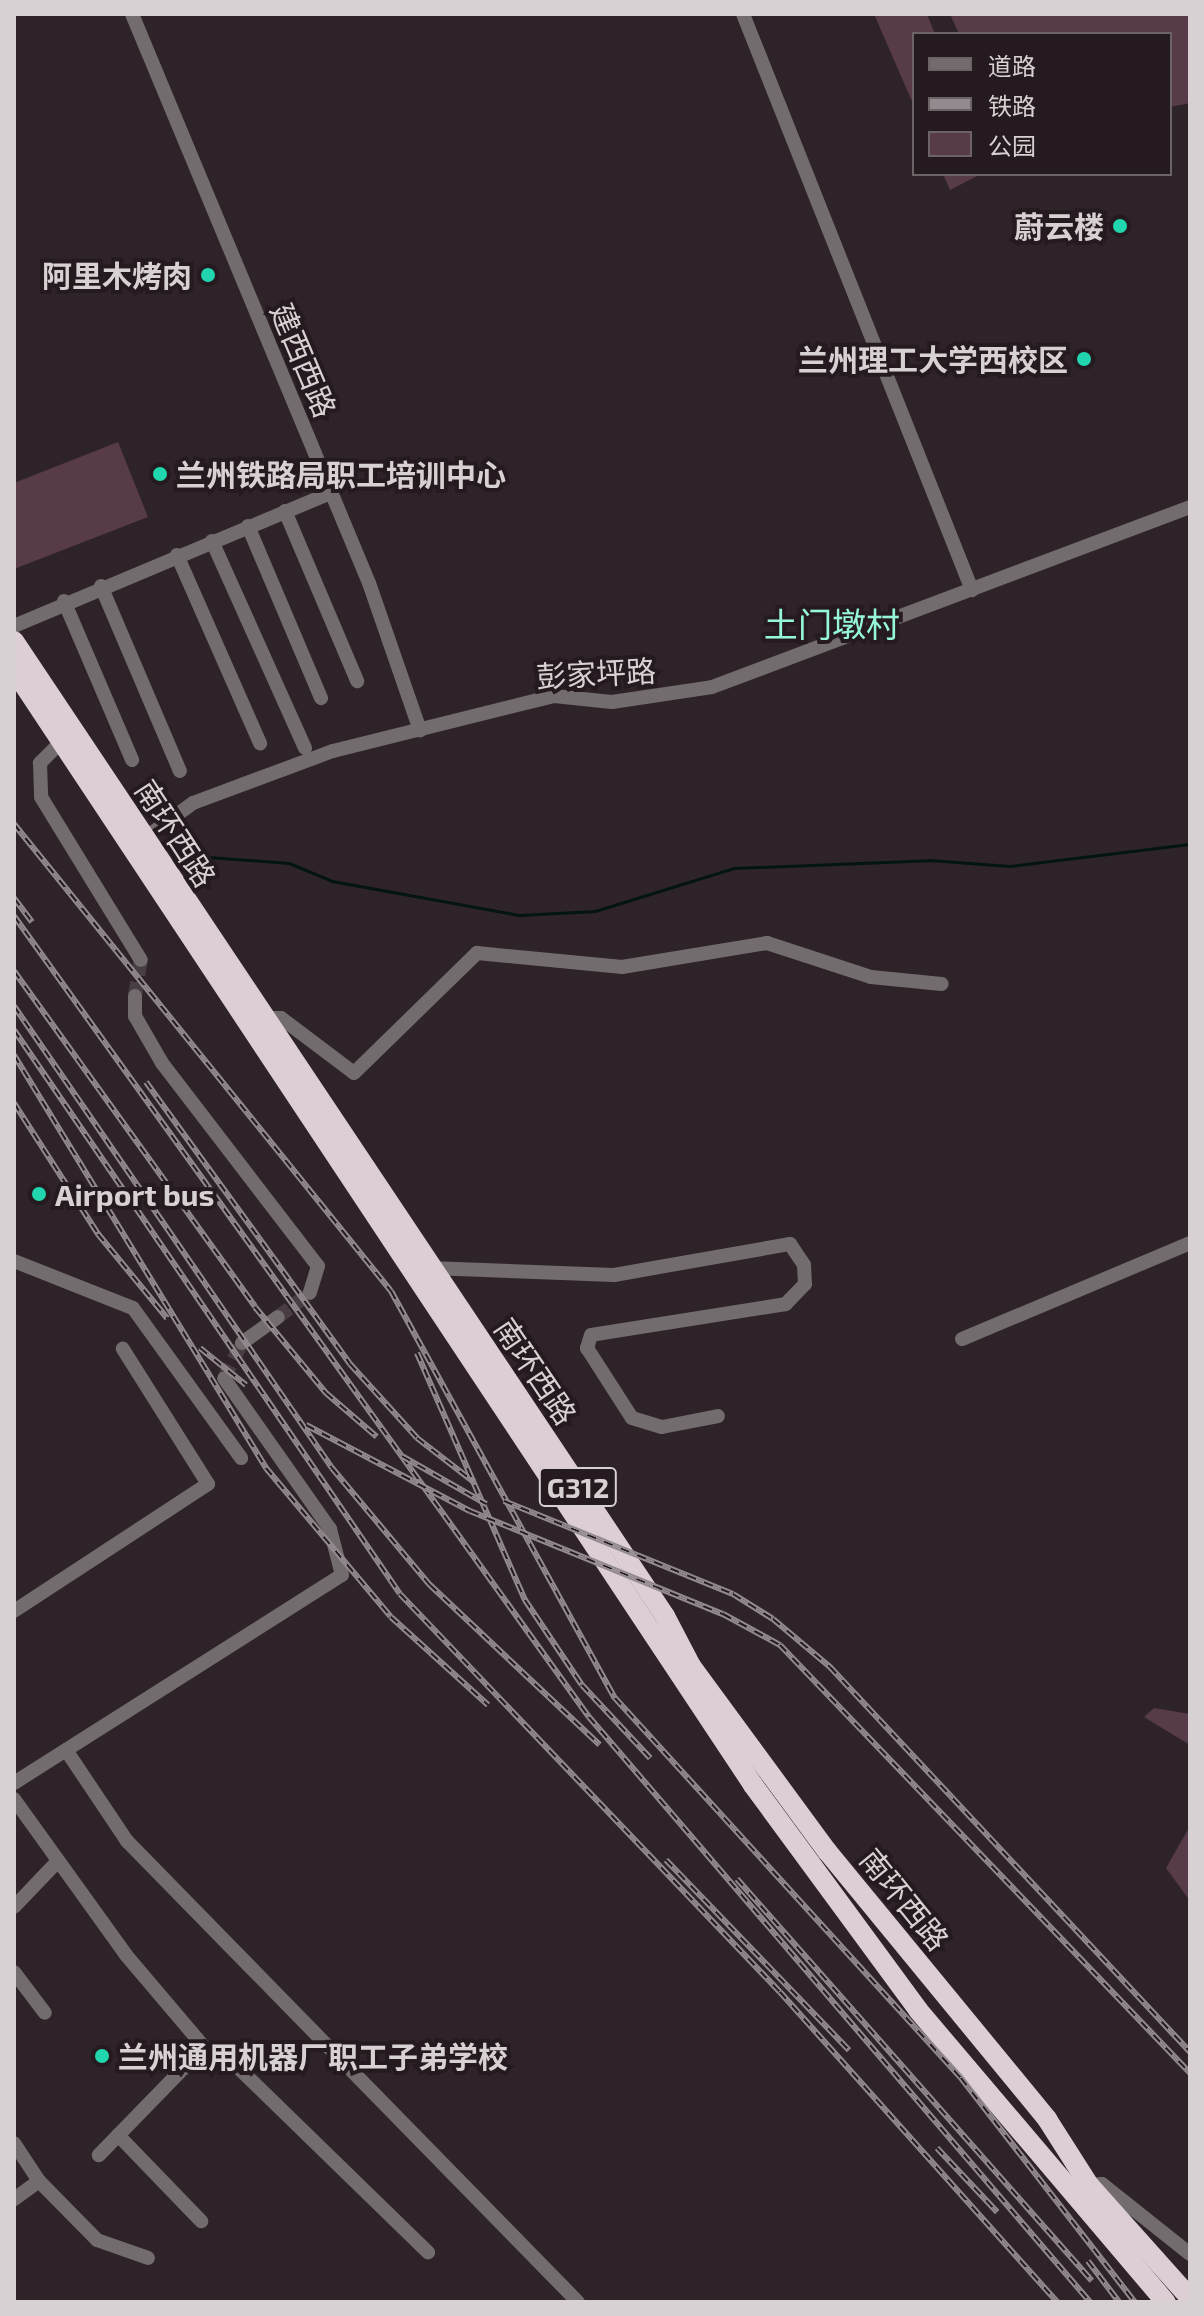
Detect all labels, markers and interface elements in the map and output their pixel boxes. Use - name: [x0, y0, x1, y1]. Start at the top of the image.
- legend: [912, 32, 1172, 176]
- text: 道路: [988, 51, 1036, 80]
- text: 铁路: [988, 91, 1036, 120]
- text: 公园: [988, 131, 1036, 160]
- place label: 蔚云楼: [1014, 208, 1104, 244]
- marker: 蔚云楼: [1111, 217, 1129, 235]
- place label: 阿里木烤肉: [42, 257, 192, 293]
- marker: 阿里木烤肉: [199, 266, 217, 284]
- street label: 建西西路: [264, 298, 344, 422]
- place label: 兰州理工大学西校区: [798, 341, 1068, 377]
- marker: 兰州理工大学西校区: [1075, 350, 1093, 368]
- place label: 兰州铁路局职工培训中心: [176, 456, 506, 492]
- marker: 兰州铁路局职工培训中心: [151, 465, 169, 483]
- district label: 土门墩村: [764, 604, 900, 644]
- street label: 彭家坪路: [535, 652, 657, 694]
- street label: 南环西路: [128, 773, 224, 893]
- place label: Airport bus: [55, 1176, 215, 1212]
- marker: Airport bus: [30, 1185, 48, 1203]
- street label: 南环西路: [488, 1311, 584, 1431]
- road number: G312: [538, 1463, 618, 1511]
- street label: 南环西路: [853, 1841, 957, 1957]
- place label: 兰州通用机器厂职工子弟学校: [118, 2038, 508, 2074]
- marker: 兰州通用机器厂职工子弟学校: [93, 2047, 111, 2065]

